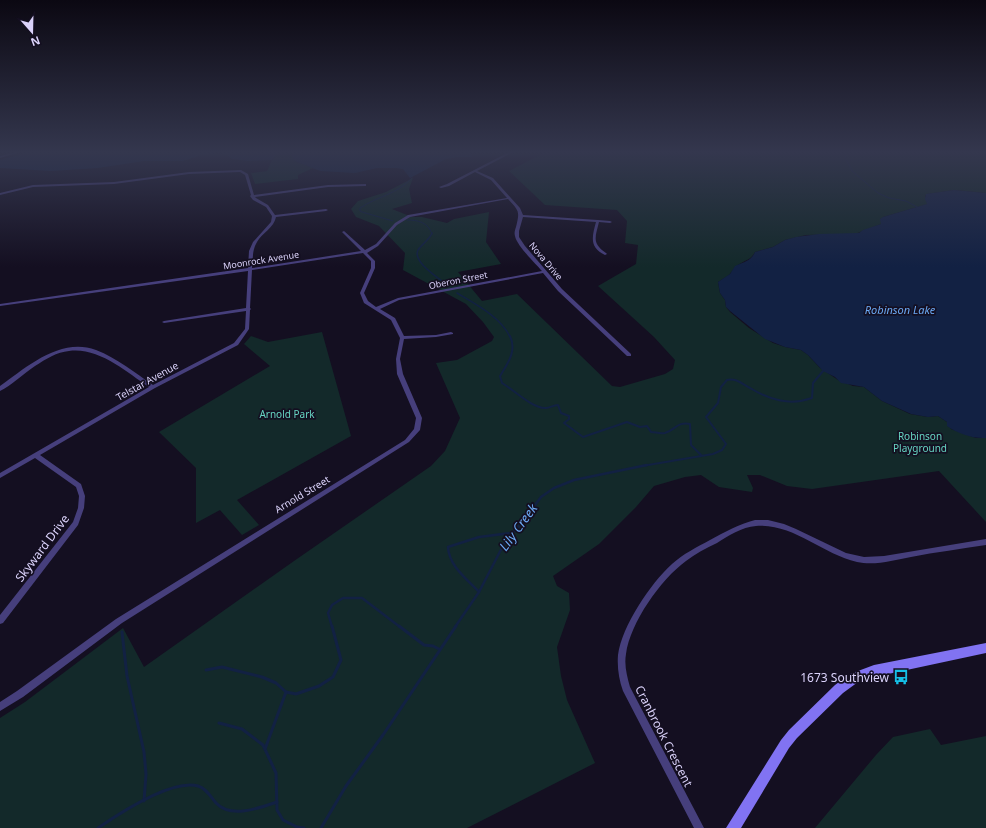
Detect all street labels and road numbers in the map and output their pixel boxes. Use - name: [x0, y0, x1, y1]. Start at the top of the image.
- street label: Nova Drive: [526, 239, 566, 283]
- street label: Moonrock Avenue: [222, 248, 300, 272]
- street label: Oberon Street: [427, 268, 489, 292]
- street label: Telstar Avenue: [113, 358, 181, 404]
- street label: Arnold Street: [272, 472, 333, 516]
- street label: Skyward Drive: [11, 511, 73, 585]
- street label: Cranbrook Crescent: [631, 682, 697, 790]

